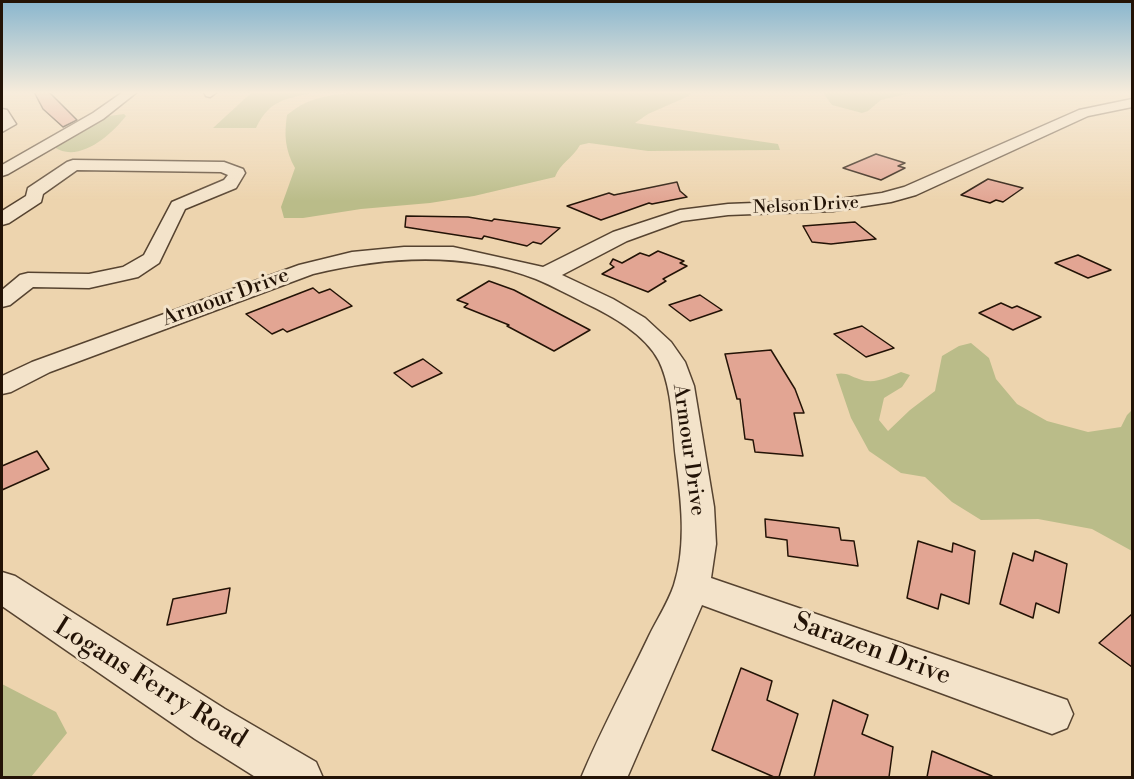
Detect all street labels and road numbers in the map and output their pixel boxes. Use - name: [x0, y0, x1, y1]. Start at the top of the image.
- street label: Nelson Drive: [753, 192, 859, 220]
- street label: Armour Drive: [159, 263, 293, 333]
- street label: Armour Drive: [666, 382, 710, 518]
- street label: Sarazen Drive: [789, 607, 955, 693]
- street label: Logans Ferry Road: [48, 612, 252, 756]

